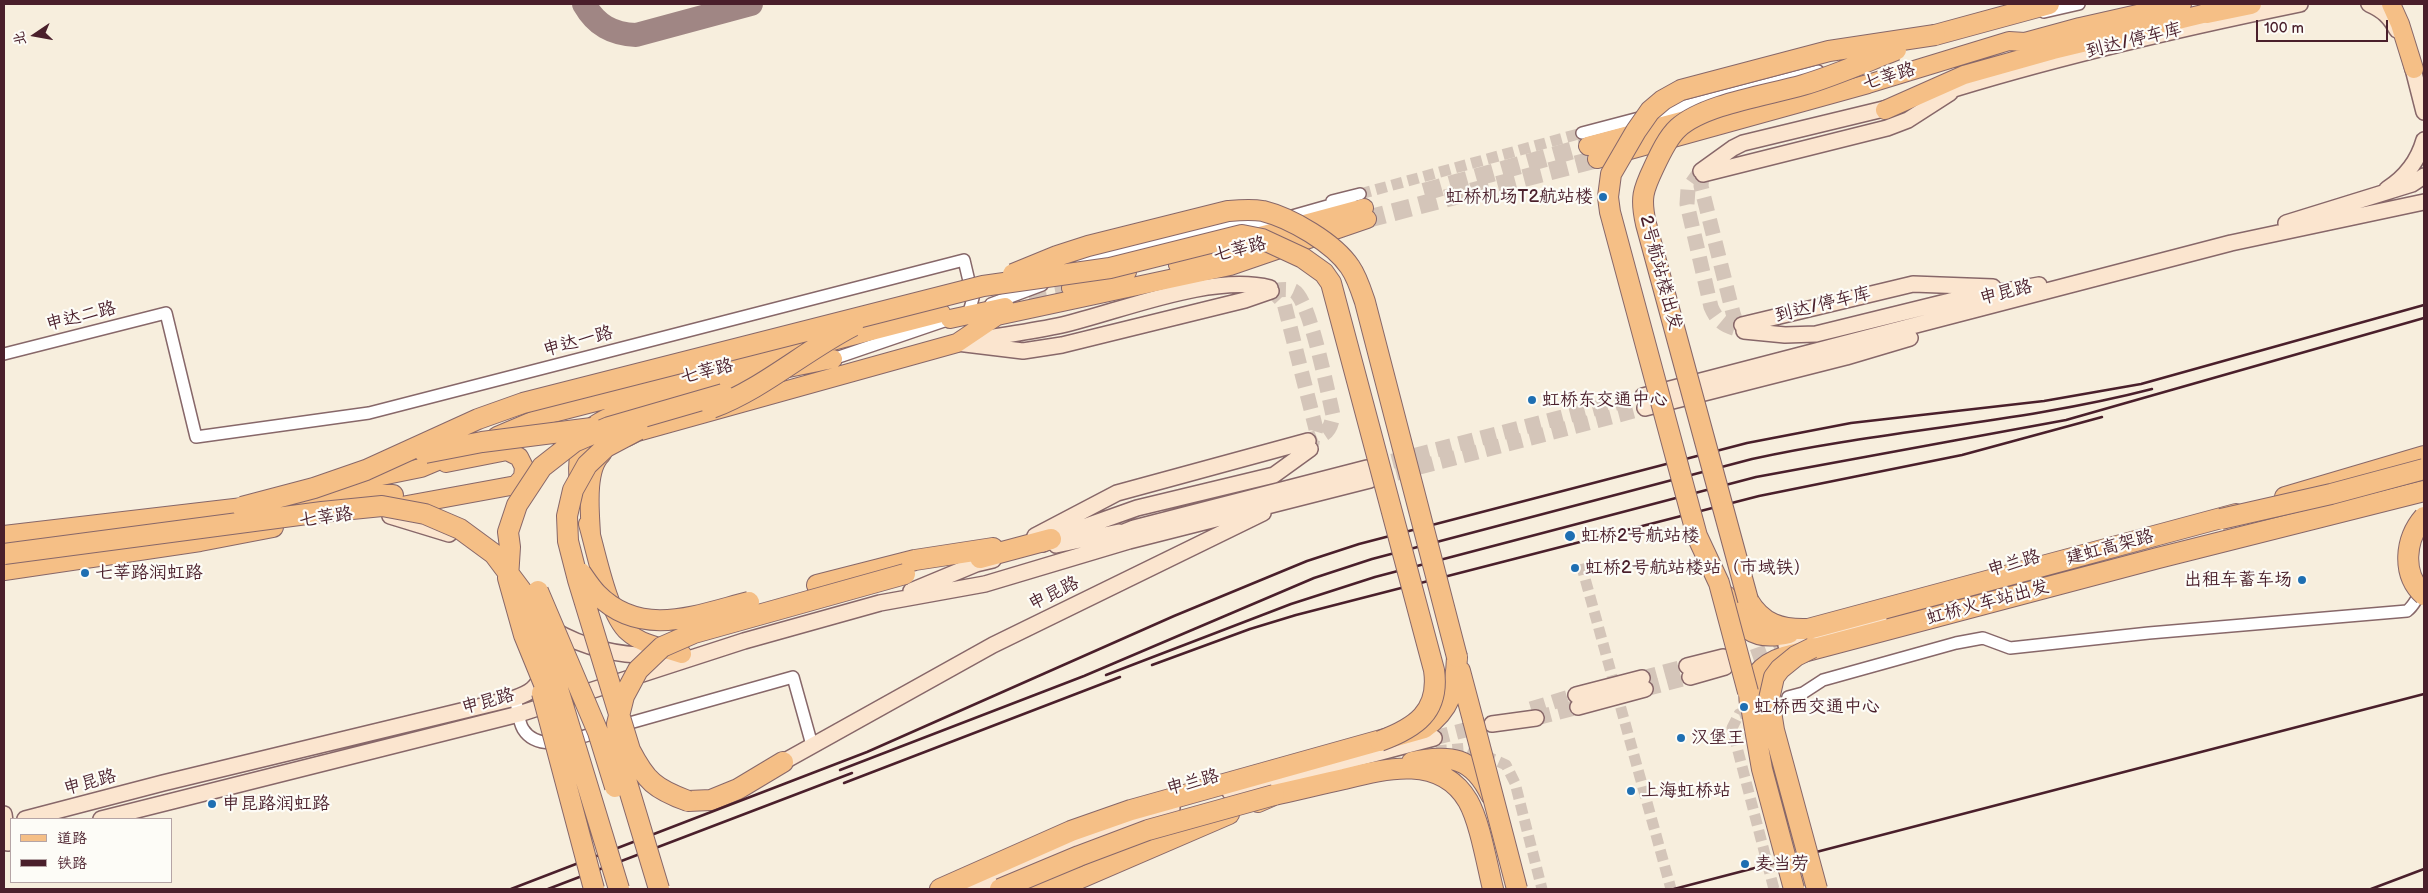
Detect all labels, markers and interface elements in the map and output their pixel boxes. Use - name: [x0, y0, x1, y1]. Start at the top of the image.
- north arrow: [10, 10, 60, 60]
- scale bar: [2258, 10, 2390, 42]
- street label: 到达/停车库: [2084, 19, 2184, 63]
- text: 100 m: [2264, 19, 2304, 38]
- text: 北: [10, 30, 30, 47]
- street label: 七莘路: [1860, 59, 1918, 95]
- place label: 虹桥机场T2航站楼: [1446, 186, 1593, 208]
- marker: 虹桥机场T2航站楼: [1597, 191, 1609, 203]
- street label: 2号航站楼出发: [1634, 213, 1686, 333]
- street label: 七莘路: [1211, 233, 1269, 267]
- street label: 申昆路: [1977, 276, 2035, 310]
- street label: 到达/停车库: [1773, 283, 1873, 327]
- street label: 申达二路: [43, 298, 119, 336]
- street label: 申达一路: [540, 322, 616, 362]
- street label: 七莘路: [678, 355, 736, 389]
- place label: 虹桥东交通中心: [1542, 389, 1668, 411]
- marker: 虹桥东交通中心: [1526, 394, 1538, 406]
- street label: 七莘路: [298, 504, 354, 532]
- place label: 虹桥2号航站楼: [1581, 525, 1700, 547]
- street label: 建虹高架路: [2064, 526, 2156, 570]
- marker: 虹桥2号航站楼: [1563, 529, 1577, 543]
- street label: 申兰路: [1985, 546, 2043, 582]
- place label: 虹桥2号航站楼站（市域铁）: [1585, 557, 1812, 579]
- place label: 七莘路润虹路: [95, 562, 203, 584]
- marker: 虹桥2号航站楼站（市域铁）: [1569, 562, 1581, 574]
- marker: 七莘路润虹路: [79, 567, 91, 579]
- place label: 出租车蓄车场: [2184, 569, 2292, 591]
- street label: 申昆路: [1025, 572, 1083, 616]
- marker: 出租车蓄车场: [2296, 574, 2308, 586]
- street label: 虹桥火车站出发: [1924, 576, 2052, 630]
- street label: 申昆路: [459, 685, 517, 719]
- place label: 虹桥西交通中心: [1754, 696, 1880, 718]
- marker: 虹桥西交通中心: [1738, 701, 1750, 713]
- place label: 汉堡王: [1691, 727, 1745, 749]
- marker: 汉堡王: [1675, 732, 1687, 744]
- street label: 申昆路: [61, 766, 119, 800]
- street label: 申兰路: [1164, 766, 1222, 800]
- place label: 上海虹桥站: [1641, 780, 1731, 802]
- marker: 上海虹桥站: [1625, 785, 1637, 797]
- place label: 申昆路润虹路: [222, 793, 330, 815]
- marker: 申昆路润虹路: [206, 798, 218, 810]
- legend: [10, 818, 172, 883]
- text: 道路: [57, 829, 87, 848]
- place label: 麦当劳: [1755, 853, 1809, 875]
- text: 铁路: [57, 854, 87, 873]
- marker: 麦当劳: [1739, 858, 1751, 870]

